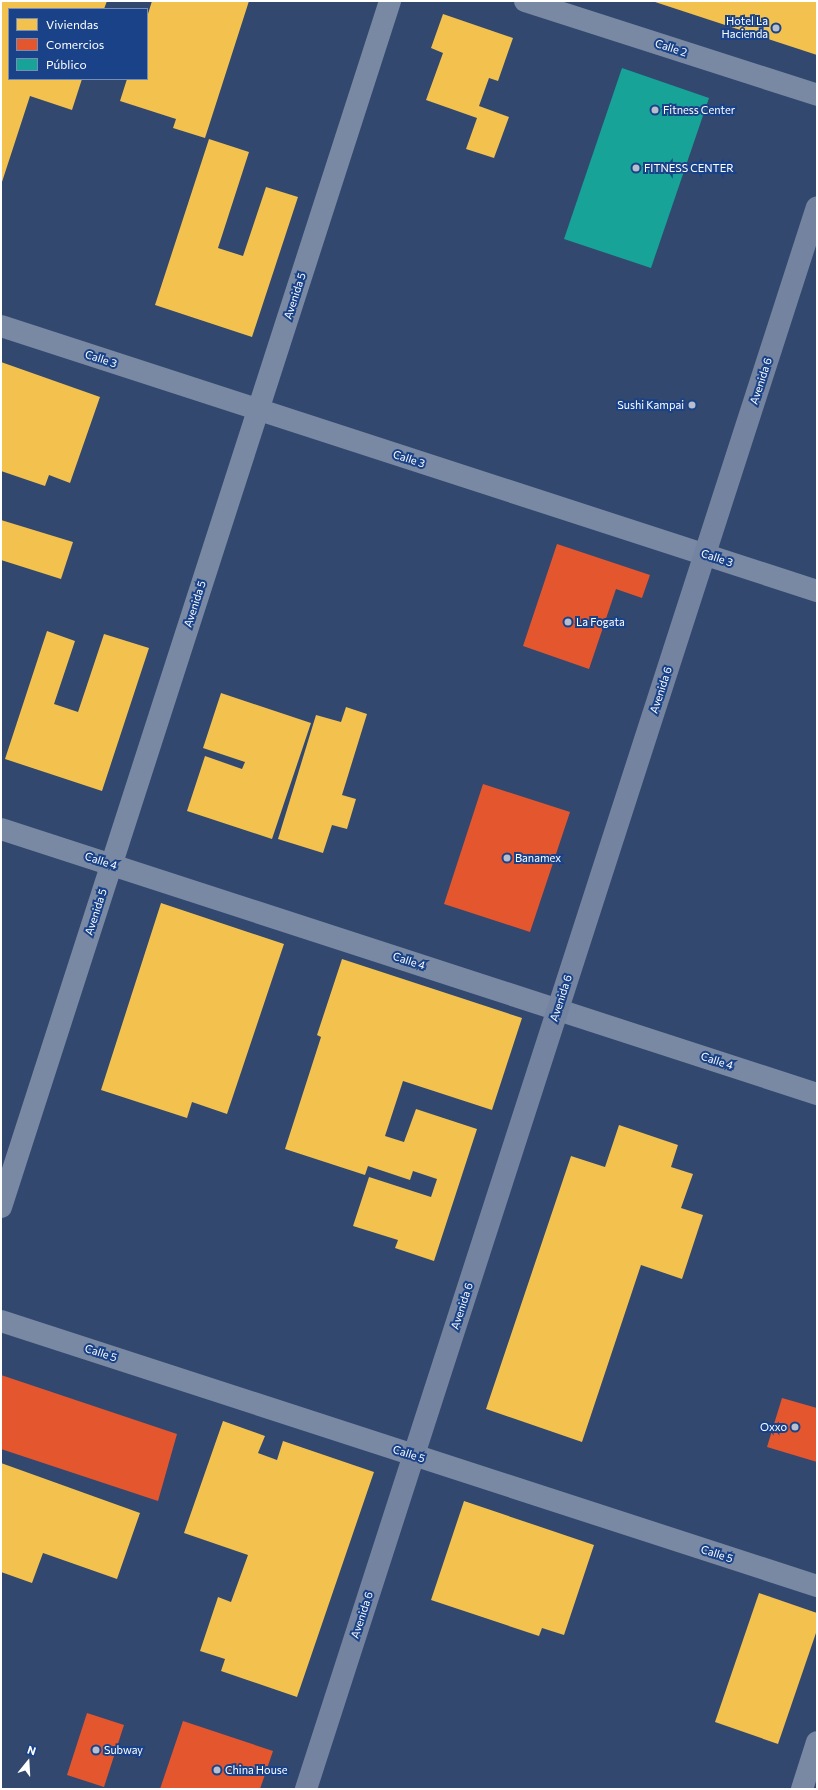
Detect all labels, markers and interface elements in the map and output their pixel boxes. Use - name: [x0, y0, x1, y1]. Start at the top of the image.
- legend: [8, 8, 148, 80]
- place label: Hotel La Hacienda: [722, 15, 768, 41]
- text: Viviendas: [46, 17, 98, 31]
- marker: Hotel La Hacienda: [771, 23, 781, 33]
- text: Comercios: [46, 37, 104, 51]
- street label: Calle 2: [653, 37, 689, 59]
- text: Público: [46, 57, 87, 71]
- place label: Fitness Center: [663, 103, 735, 117]
- marker: Fitness Center: [650, 105, 660, 115]
- place label: FITNESS CENTER: [644, 161, 734, 175]
- marker: FITNESS CENTER: [631, 163, 641, 173]
- street label: Avenida 5: [281, 271, 309, 321]
- street label: Calle 3: [83, 348, 119, 370]
- street label: Avenida 6: [747, 356, 775, 406]
- place label: Sushi Kampai: [617, 398, 684, 412]
- marker: Sushi Kampai: [687, 400, 697, 410]
- street label: Calle 3: [391, 448, 427, 470]
- street label: Calle 3: [699, 547, 735, 569]
- street label: Avenida 5: [181, 579, 209, 629]
- place label: La Fogata: [576, 615, 625, 629]
- marker: La Fogata: [563, 617, 573, 627]
- street label: Avenida 6: [647, 665, 675, 715]
- street label: Calle 4: [83, 850, 119, 872]
- place label: Banamex: [515, 851, 561, 865]
- marker: Banamex: [502, 853, 512, 863]
- street label: Avenida 5: [82, 887, 110, 937]
- street label: Calle 4: [391, 950, 427, 972]
- street label: Avenida 6: [547, 973, 575, 1023]
- street label: Calle 4: [699, 1050, 735, 1072]
- street label: Avenida 6: [448, 1281, 476, 1331]
- street label: Calle 5: [83, 1342, 119, 1364]
- place label: Oxxo: [760, 1420, 787, 1434]
- marker: Oxxo: [790, 1422, 800, 1432]
- street label: Calle 5: [391, 1443, 427, 1465]
- street label: Calle 5: [699, 1543, 735, 1565]
- street label: Avenida 6: [348, 1590, 376, 1640]
- north arrow: [8, 1742, 48, 1782]
- text: N: [26, 1743, 38, 1758]
- place label: Subway: [104, 1743, 143, 1757]
- marker: Subway: [91, 1745, 101, 1755]
- place label: China House: [225, 1763, 288, 1777]
- marker: China House: [212, 1765, 222, 1775]

